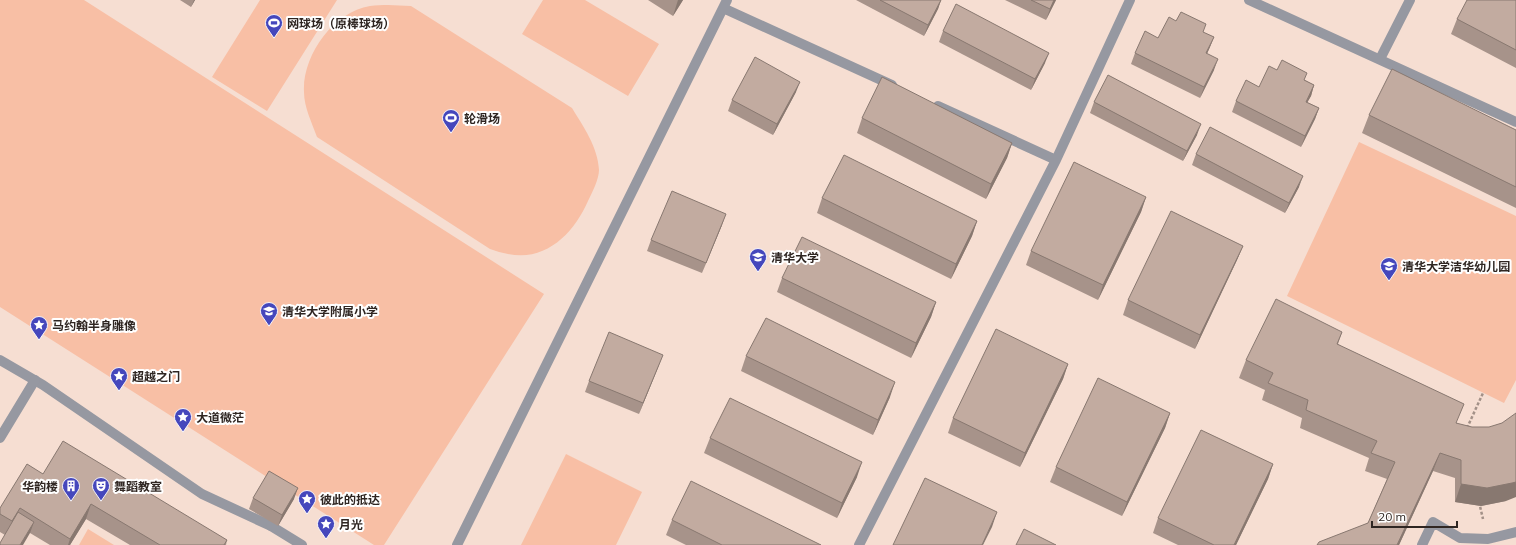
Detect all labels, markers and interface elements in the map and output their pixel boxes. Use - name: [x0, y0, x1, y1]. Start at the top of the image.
- sports icon: 网球场（原棒球场）: [264, 13, 284, 38]
- place label: 网球场（原棒球场）: [287, 16, 395, 31]
- sports icon: 轮滑场: [441, 108, 461, 133]
- place label: 轮滑场: [464, 111, 500, 126]
- school or university icon: 清华大学: [748, 247, 768, 272]
- place label: 清华大学: [771, 250, 819, 265]
- school or university icon: 清华大学洁华幼儿园: [1379, 256, 1399, 281]
- place label: 清华大学洁华幼儿园: [1402, 259, 1510, 274]
- school or university icon: 清华大学附属小学: [259, 301, 279, 326]
- place label: 清华大学附属小学: [282, 304, 378, 319]
- place icon: 马约翰半身雕像: [29, 315, 49, 340]
- place label: 马约翰半身雕像: [52, 318, 136, 333]
- place icon: 超越之门: [109, 366, 129, 391]
- place label: 超越之门: [132, 369, 180, 384]
- place icon: 大道微茫: [173, 407, 193, 432]
- place label: 大道微茫: [196, 410, 244, 425]
- building icon: 华韵楼: [61, 476, 81, 501]
- theatre icon: 舞蹈教室: [91, 476, 111, 501]
- place label: 华韵楼: [22, 479, 58, 494]
- place label: 舞蹈教室: [114, 479, 162, 494]
- place icon: 彼此的抵达: [297, 489, 317, 514]
- place label: 彼此的抵达: [320, 492, 380, 507]
- scale bar: [1372, 503, 1457, 529]
- text: 20 m: [1378, 509, 1406, 524]
- place icon: 月光: [316, 514, 336, 539]
- place label: 月光: [339, 517, 363, 532]

